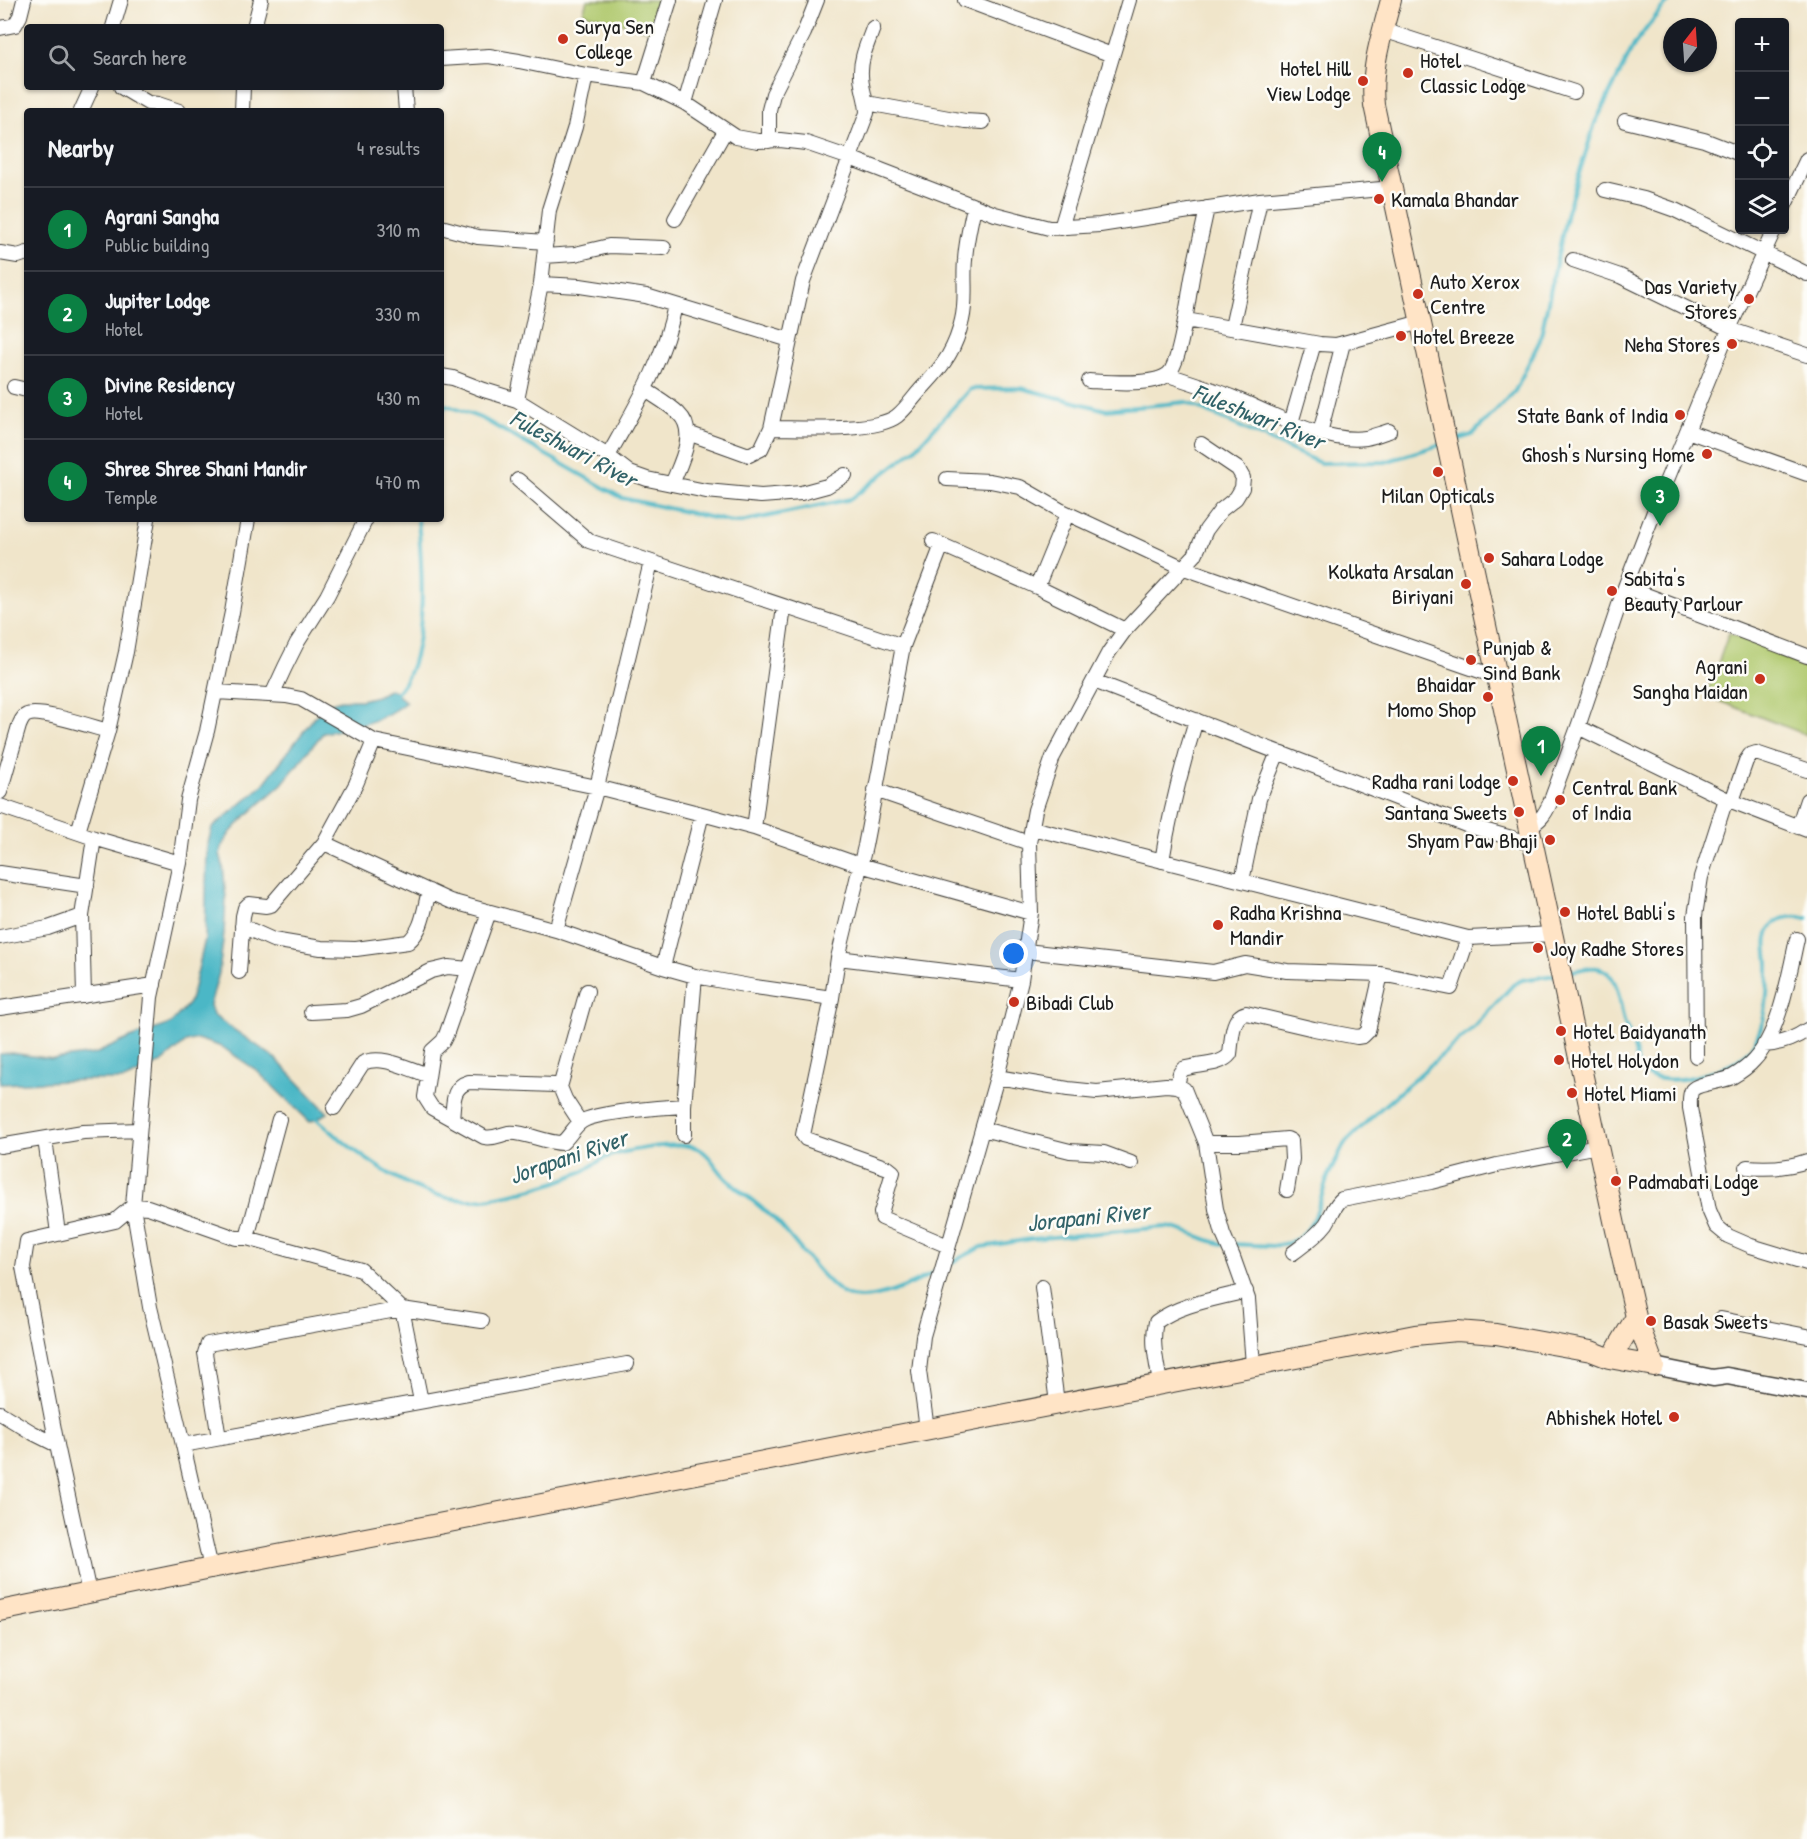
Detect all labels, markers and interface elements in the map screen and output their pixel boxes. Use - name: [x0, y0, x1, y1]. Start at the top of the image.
- place label: Surya Sen College: [575, 11, 654, 66]
- north arrow: [1663, 18, 1717, 72]
- map controls: [1735, 18, 1789, 234]
- button: +: [1735, 18, 1789, 72]
- search box: [24, 24, 444, 90]
- marker: Surya Sen College: [556, 32, 570, 46]
- icon: search: [45, 41, 78, 74]
- text: Search here: [93, 42, 187, 72]
- place label: Hotel Classic Lodge: [1420, 45, 1526, 100]
- place label: Hotel Hill View Lodge: [1266, 53, 1352, 108]
- marker: Hotel Classic Lodge: [1401, 66, 1415, 80]
- button: −: [1735, 72, 1789, 126]
- marker: Hotel Hill View Lodge: [1356, 74, 1370, 88]
- button: locate: [1735, 126, 1789, 180]
- text: Nearby: [48, 130, 114, 165]
- pin: 4: [1362, 132, 1402, 182]
- text: 4 results: [357, 134, 420, 161]
- button: layers: [1735, 180, 1789, 234]
- place label: Kamala Bhandar: [1391, 184, 1519, 214]
- marker: Kamala Bhandar: [1372, 192, 1386, 206]
- text: Agrani Sangha: [105, 201, 219, 231]
- text: 1: [64, 216, 71, 243]
- text: 310 m: [377, 216, 420, 243]
- text: Public building: [105, 231, 209, 258]
- place label: Auto Xerox Centre: [1430, 266, 1520, 321]
- place label: Das Variety Stores: [1644, 271, 1737, 326]
- text: Jupiter Lodge: [105, 285, 210, 315]
- marker: Auto Xerox Centre: [1411, 287, 1425, 301]
- marker: Das Variety Stores: [1742, 292, 1756, 306]
- text: 2: [63, 300, 72, 327]
- text: 330 m: [375, 300, 420, 327]
- text: Hotel: [105, 315, 143, 342]
- place label: Hotel Breeze: [1413, 321, 1515, 351]
- marker: Hotel Breeze: [1394, 329, 1408, 343]
- place label: Neha Stores: [1624, 329, 1720, 359]
- marker: Neha Stores: [1725, 337, 1739, 351]
- text: Divine Residency: [105, 369, 235, 399]
- water label: Fuleshwari River: [1188, 375, 1332, 458]
- text: 3: [63, 384, 72, 411]
- text: 430 m: [376, 384, 420, 411]
- text: Hotel: [105, 399, 143, 426]
- place label: State Bank of India: [1517, 400, 1668, 430]
- water label: Fuleshwari River: [505, 401, 645, 496]
- marker: State Bank of India: [1673, 408, 1687, 422]
- place label: Ghosh's Nursing Home: [1521, 439, 1695, 469]
- marker: Ghosh's Nursing Home: [1700, 447, 1714, 461]
- text: Shree Shree Shani Mandir: [105, 453, 307, 483]
- marker: Milan Opticals: [1431, 465, 1445, 479]
- text: 4: [64, 468, 71, 495]
- text: 470 m: [375, 468, 420, 495]
- pin: 3: [1640, 476, 1680, 526]
- place label: Milan Opticals: [1381, 480, 1495, 510]
- text: Temple: [105, 483, 158, 510]
- place label: Sahara Lodge: [1501, 543, 1604, 573]
- marker: Sahara Lodge: [1482, 551, 1496, 565]
- place label: Kolkata Arsalan Biriyani: [1328, 556, 1454, 611]
- place label: Sabita's Beauty Parlour: [1624, 563, 1743, 618]
- marker: Kolkata Arsalan Biriyani: [1459, 577, 1473, 591]
- marker: Sabita's Beauty Parlour: [1605, 584, 1619, 598]
- place label: Punjab & Sind Bank: [1483, 632, 1560, 687]
- place label: Agrani Sangha Maidan: [1633, 651, 1748, 706]
- marker: Punjab & Sind Bank: [1464, 653, 1478, 667]
- place label: Bhaidar Momo Shop: [1388, 669, 1477, 724]
- marker: Agrani Sangha Maidan: [1753, 672, 1767, 686]
- marker: Bhaidar Momo Shop: [1481, 690, 1495, 704]
- pin: 1: [1522, 726, 1560, 776]
- place label: Radha rani lodge: [1372, 766, 1501, 796]
- place label: Central Bank of India: [1572, 772, 1677, 827]
- marker: Radha rani lodge: [1506, 774, 1520, 788]
- marker: Central Bank of India: [1553, 793, 1567, 807]
- place label: Santana Sweets: [1385, 797, 1507, 827]
- marker: Santana Sweets: [1512, 805, 1526, 819]
- place label: Shyam Paw Bhaji: [1407, 825, 1538, 855]
- marker: Shyam Paw Bhaji: [1543, 833, 1557, 847]
- place label: Radha Krishna Mandir: [1230, 897, 1342, 952]
- place label: Hotel Babli's: [1577, 897, 1675, 927]
- marker: Hotel Babli's: [1558, 905, 1572, 919]
- marker: Radha Krishna Mandir: [1211, 918, 1225, 932]
- place label: Joy Radhe Stores: [1550, 933, 1684, 963]
- your location: [999, 939, 1028, 968]
- marker: Joy Radhe Stores: [1531, 941, 1545, 955]
- place label: Bibadi Club: [1026, 987, 1114, 1017]
- marker: Bibadi Club: [1007, 995, 1021, 1009]
- place label: Hotel Baidyanath: [1573, 1016, 1706, 1046]
- marker: Hotel Baidyanath: [1554, 1024, 1568, 1038]
- place label: Hotel Holydon: [1571, 1045, 1679, 1075]
- marker: Hotel Holydon: [1552, 1053, 1566, 1067]
- place label: Hotel Miami: [1584, 1078, 1677, 1108]
- marker: Hotel Miami: [1565, 1086, 1579, 1100]
- water label: Jorapani River: [505, 1120, 634, 1192]
- pin: 2: [1548, 1120, 1586, 1169]
- place label: Padmabati Lodge: [1628, 1166, 1759, 1196]
- marker: Padmabati Lodge: [1609, 1174, 1623, 1188]
- water label: Jorapani River: [1025, 1193, 1154, 1239]
- place label: Basak Sweets: [1663, 1306, 1768, 1336]
- marker: Basak Sweets: [1644, 1314, 1658, 1328]
- place label: Abhishek Hotel: [1546, 1402, 1662, 1432]
- marker: Abhishek Hotel: [1667, 1410, 1681, 1424]

